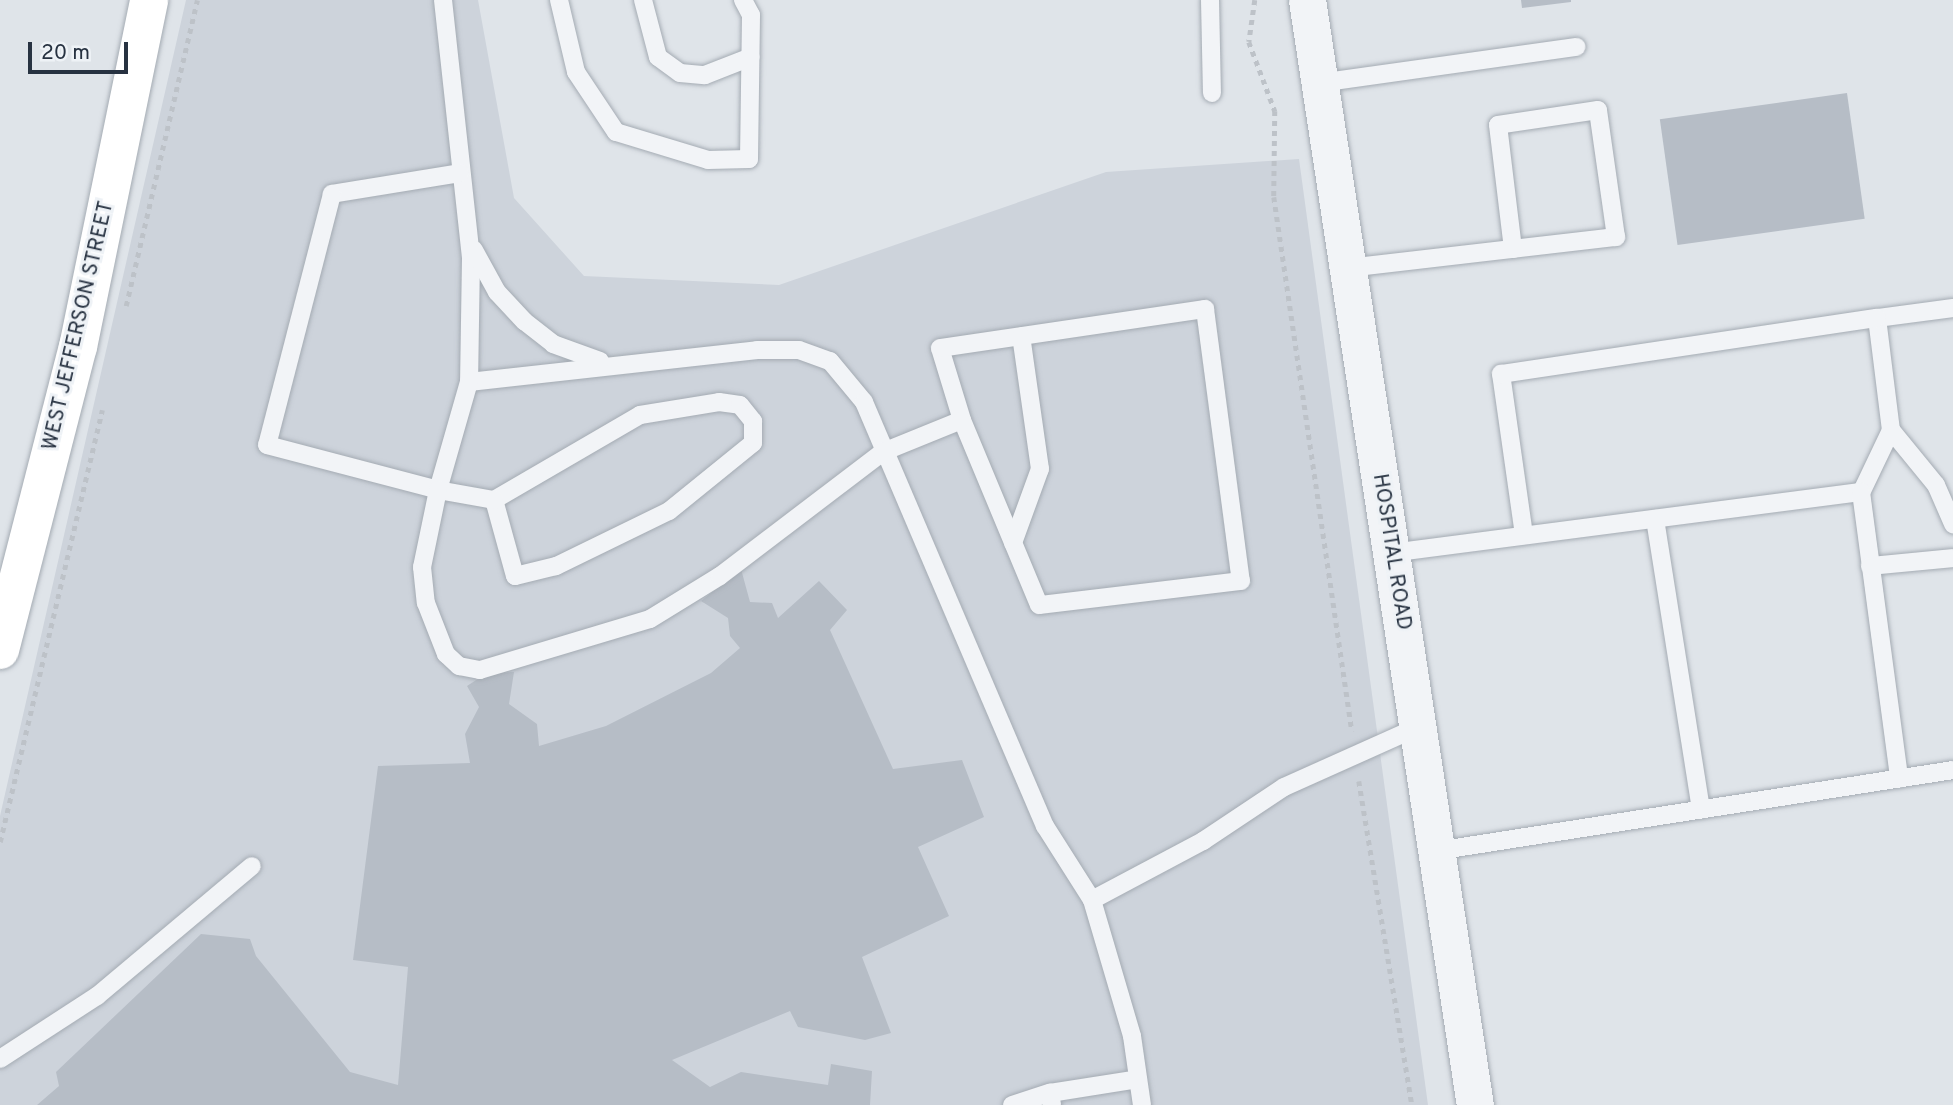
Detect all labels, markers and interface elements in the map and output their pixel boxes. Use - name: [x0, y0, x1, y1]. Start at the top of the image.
- scale bar: [32, 28, 131, 72]
- text: 20 m: [41, 40, 90, 67]
- street label: WEST JEFFERSON STREET: [38, 199, 120, 453]
- street label: HOSPITAL ROAD: [1366, 472, 1416, 632]

